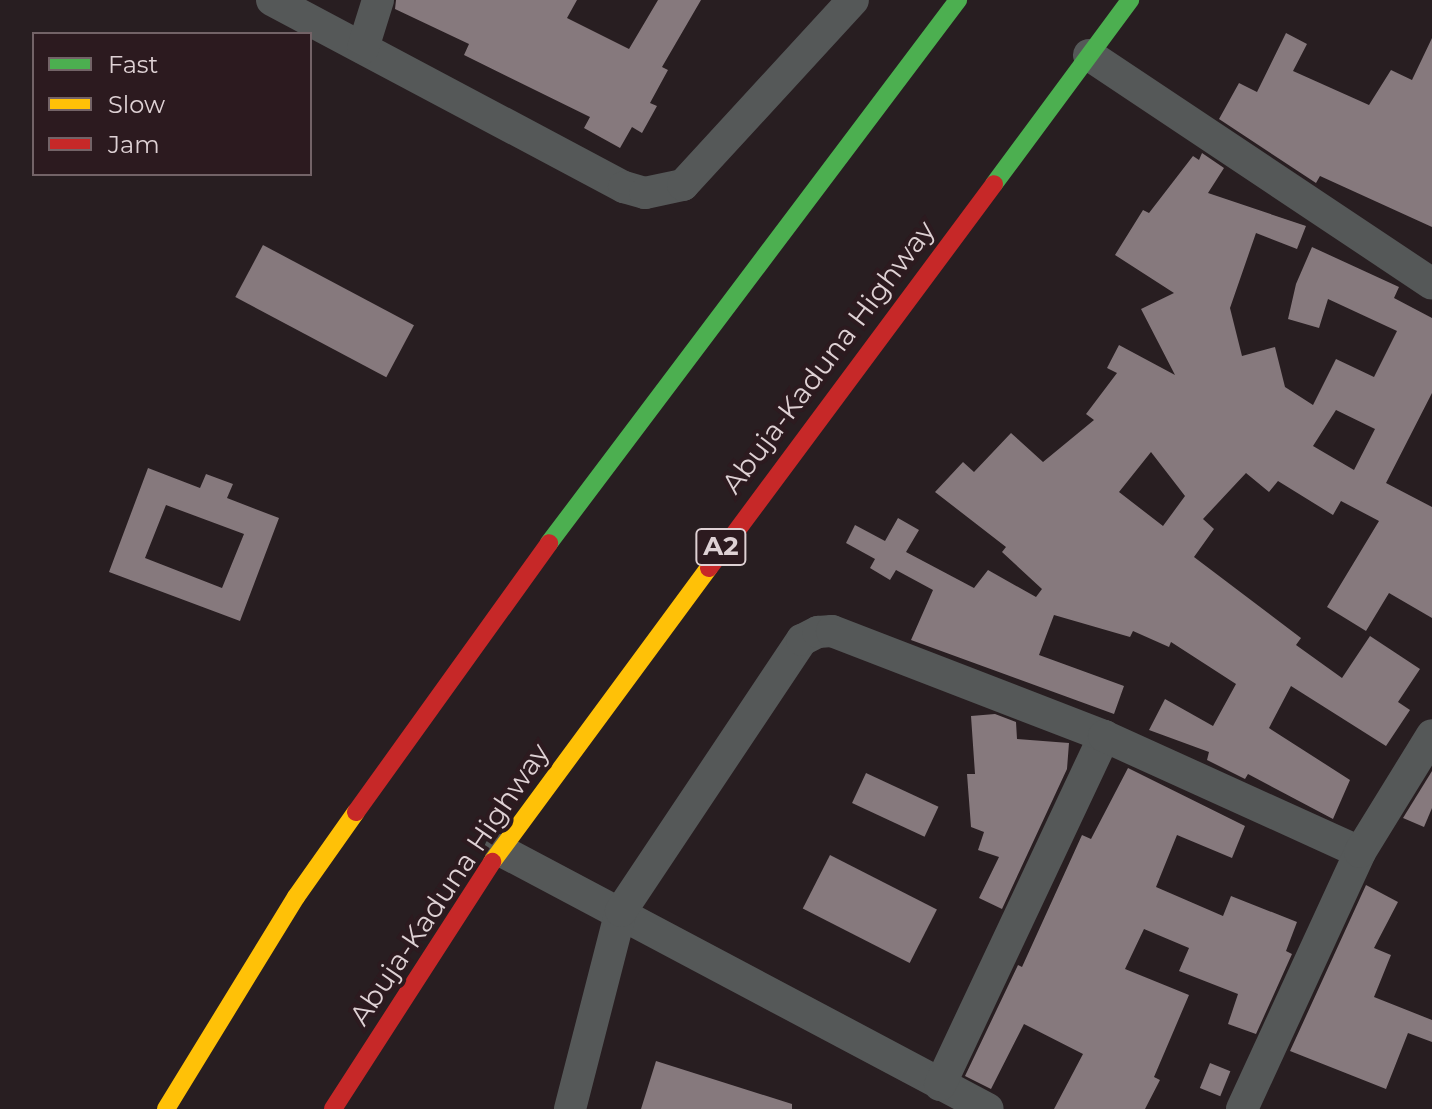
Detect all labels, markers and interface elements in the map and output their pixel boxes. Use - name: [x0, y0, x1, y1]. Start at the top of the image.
- legend: [32, 32, 312, 176]
- text: Fast: [108, 50, 158, 79]
- text: Slow: [108, 90, 165, 119]
- text: Jam: [108, 130, 160, 159]
- street label: Abuja-Kaduna Highway: [714, 214, 942, 500]
- road number: A2: [695, 525, 747, 569]
- street label: Abuja-Kaduna Highway: [342, 737, 556, 1031]

